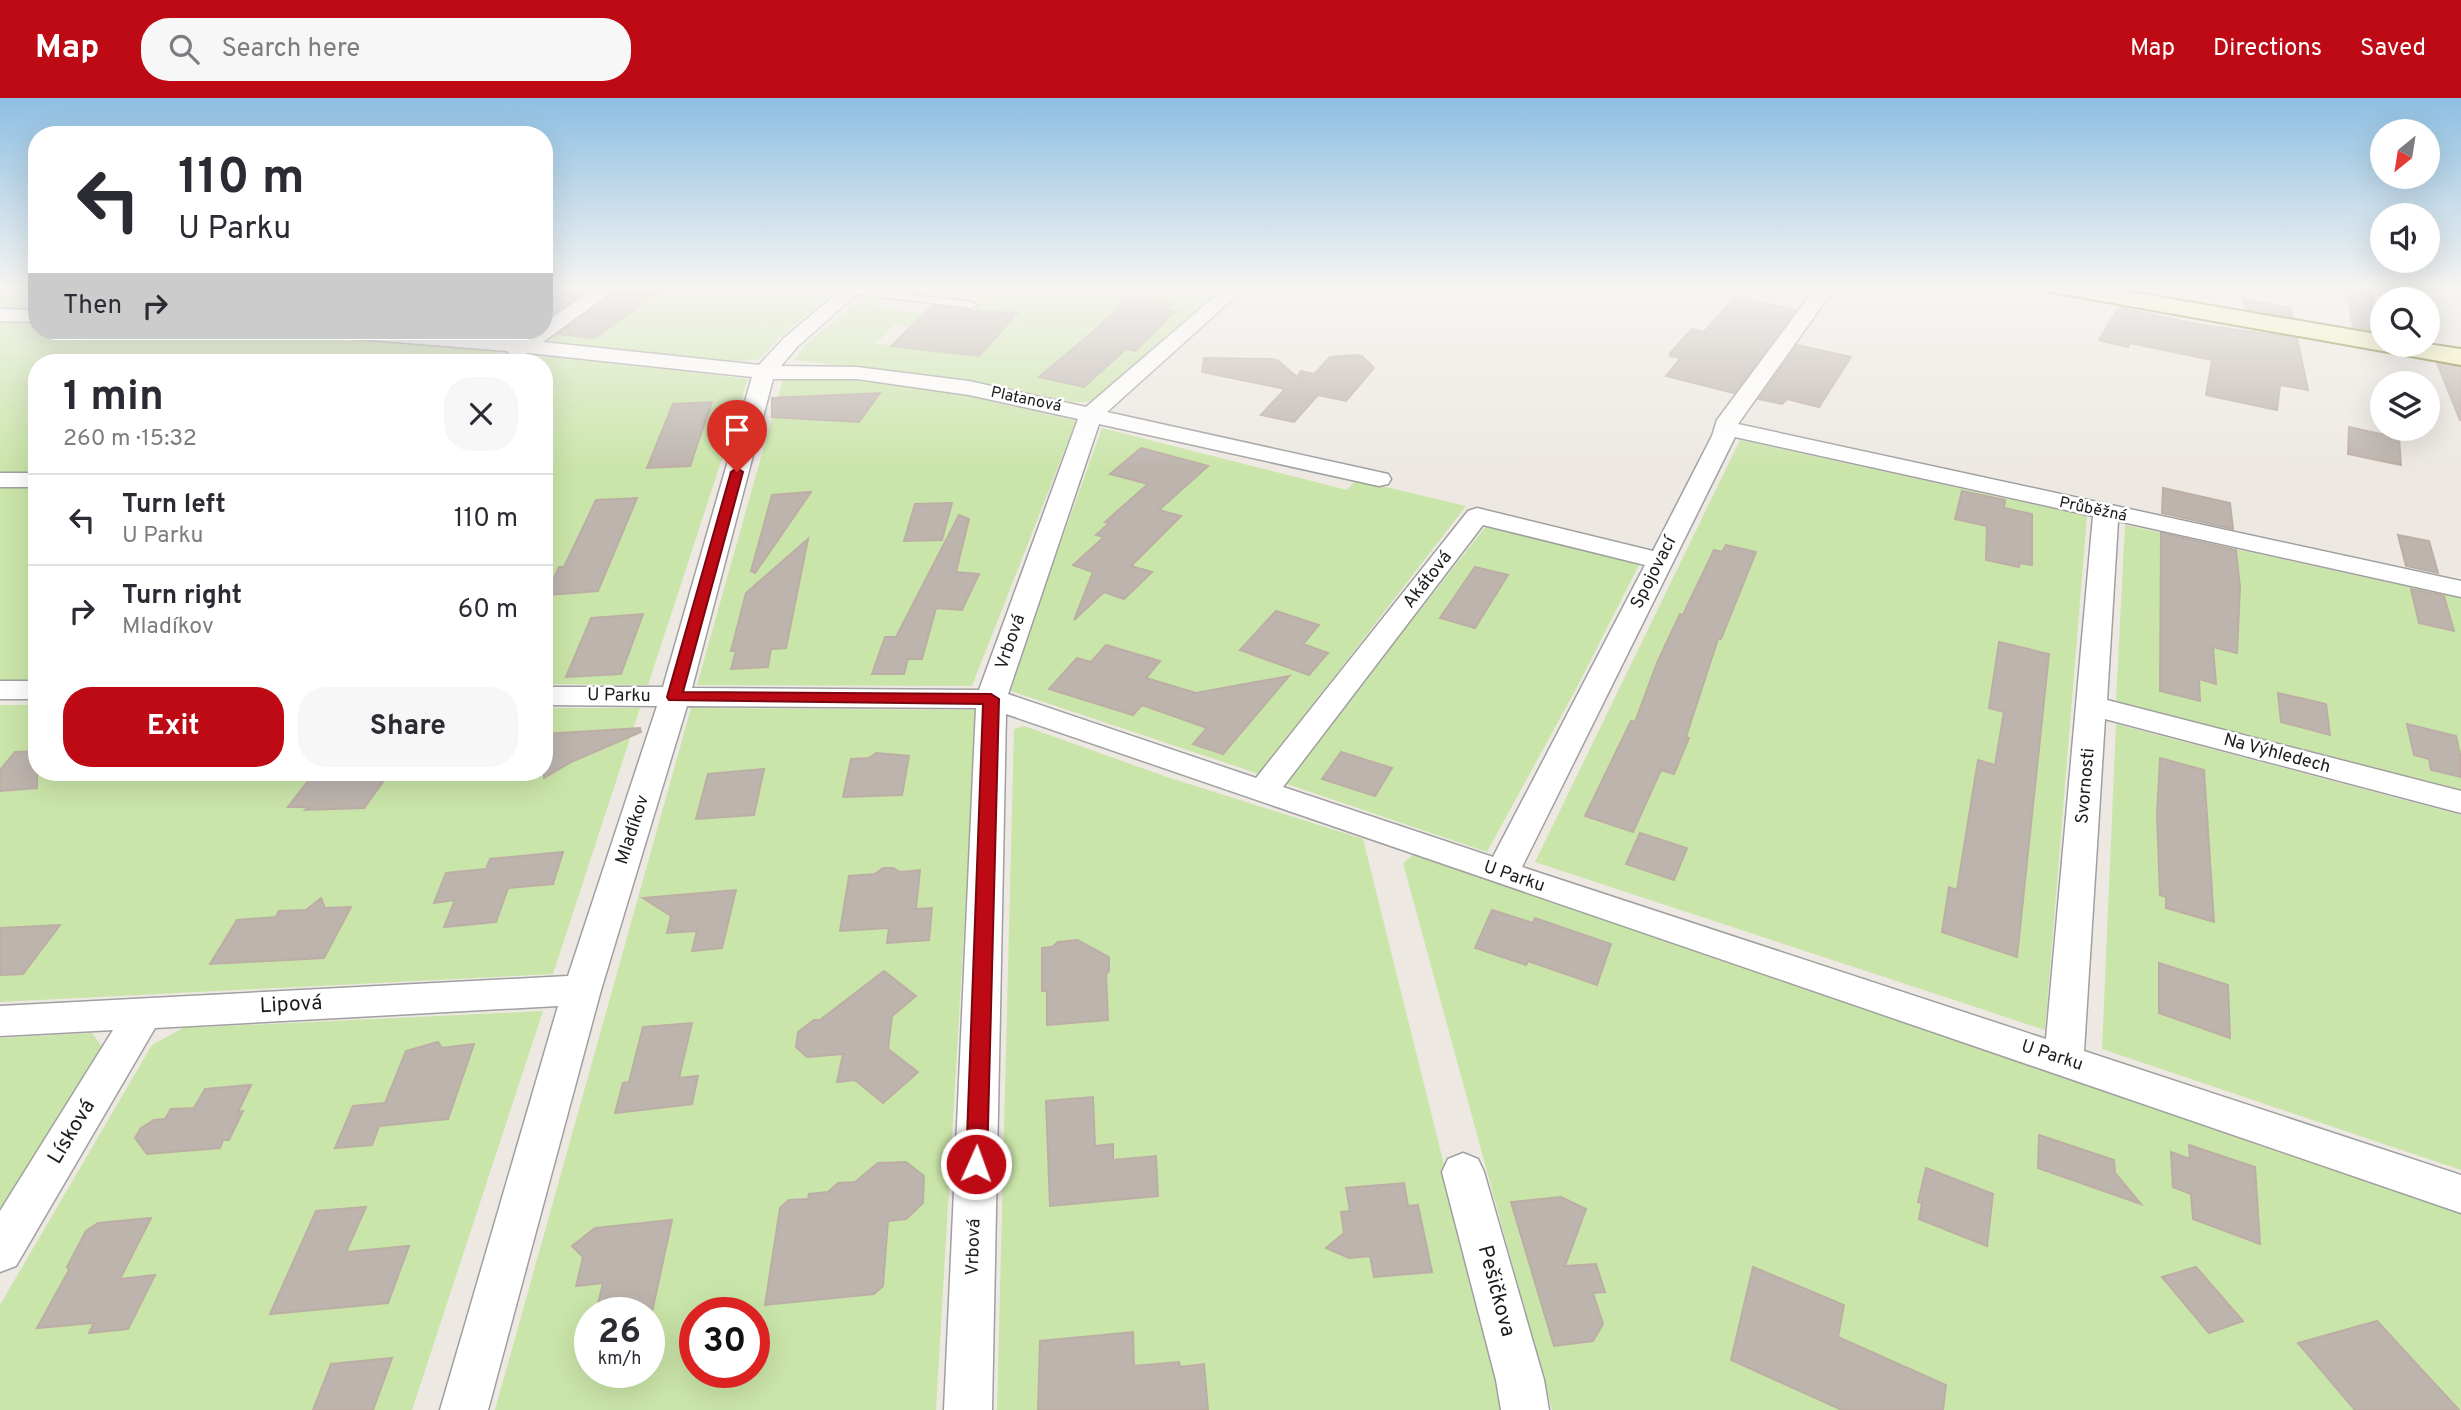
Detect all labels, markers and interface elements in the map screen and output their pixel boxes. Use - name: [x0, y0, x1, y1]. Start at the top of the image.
- search box: [141, 18, 631, 81]
- text: Map: [35, 28, 99, 70]
- icon: search: [165, 30, 203, 68]
- text: Search here: [221, 33, 360, 66]
- text: Map: [2130, 34, 2175, 64]
- text: Directions: [2213, 34, 2322, 64]
- text: Saved: [2360, 34, 2426, 64]
- north arrow: [2370, 119, 2440, 189]
- map controls: [2370, 119, 2440, 441]
- text: 110 m: [178, 149, 305, 211]
- icon: left: [63, 154, 154, 245]
- button: sound: [2370, 203, 2440, 273]
- text: U Parku: [178, 210, 291, 250]
- icon: right: [136, 287, 174, 325]
- button: search: [2370, 287, 2440, 357]
- text: Then: [63, 290, 122, 323]
- button: layers: [2370, 371, 2440, 441]
- text: 1 min: [63, 372, 164, 425]
- button: close: [444, 377, 518, 451]
- street label: Platanová: [989, 383, 1063, 417]
- pin: [707, 400, 767, 472]
- icon: arrive: [718, 411, 756, 449]
- text: 260 m · 15:32: [63, 425, 197, 454]
- text: Turn left: [122, 489, 226, 522]
- street label: Průběžná: [2057, 493, 2129, 527]
- icon: left: [63, 501, 101, 539]
- text: 110 m: [454, 503, 518, 536]
- text: U Parku: [122, 522, 203, 551]
- street label: Spojovací: [1626, 532, 1683, 613]
- street label: Akátová: [1398, 547, 1458, 613]
- text: Turn right: [122, 580, 242, 613]
- icon: right: [63, 592, 101, 630]
- text: 60 m: [458, 594, 518, 627]
- street label: Vrbová: [991, 611, 1031, 673]
- text: Mladíkov: [122, 613, 214, 642]
- street label: U Parku: [587, 684, 651, 708]
- button: Exit: [63, 687, 284, 767]
- button: Share: [298, 687, 518, 767]
- street label: Na Výhledech: [2221, 729, 2333, 779]
- street label: Svornosti: [2071, 747, 2101, 825]
- street label: Mladíkov: [611, 792, 655, 868]
- street label: U Parku: [1480, 856, 1548, 898]
- street label: Lipová: [259, 990, 323, 1020]
- street label: U Parku: [2018, 1035, 2086, 1077]
- street label: Lísková: [42, 1095, 102, 1169]
- position arrow: [939, 1127, 1013, 1201]
- street label: Vrbová: [962, 1218, 986, 1276]
- street label: Pešičkova: [1471, 1242, 1521, 1340]
- speed limit sign: 30: [679, 1297, 770, 1388]
- text: 26: [598, 1311, 641, 1355]
- text: km/h: [598, 1348, 641, 1371]

